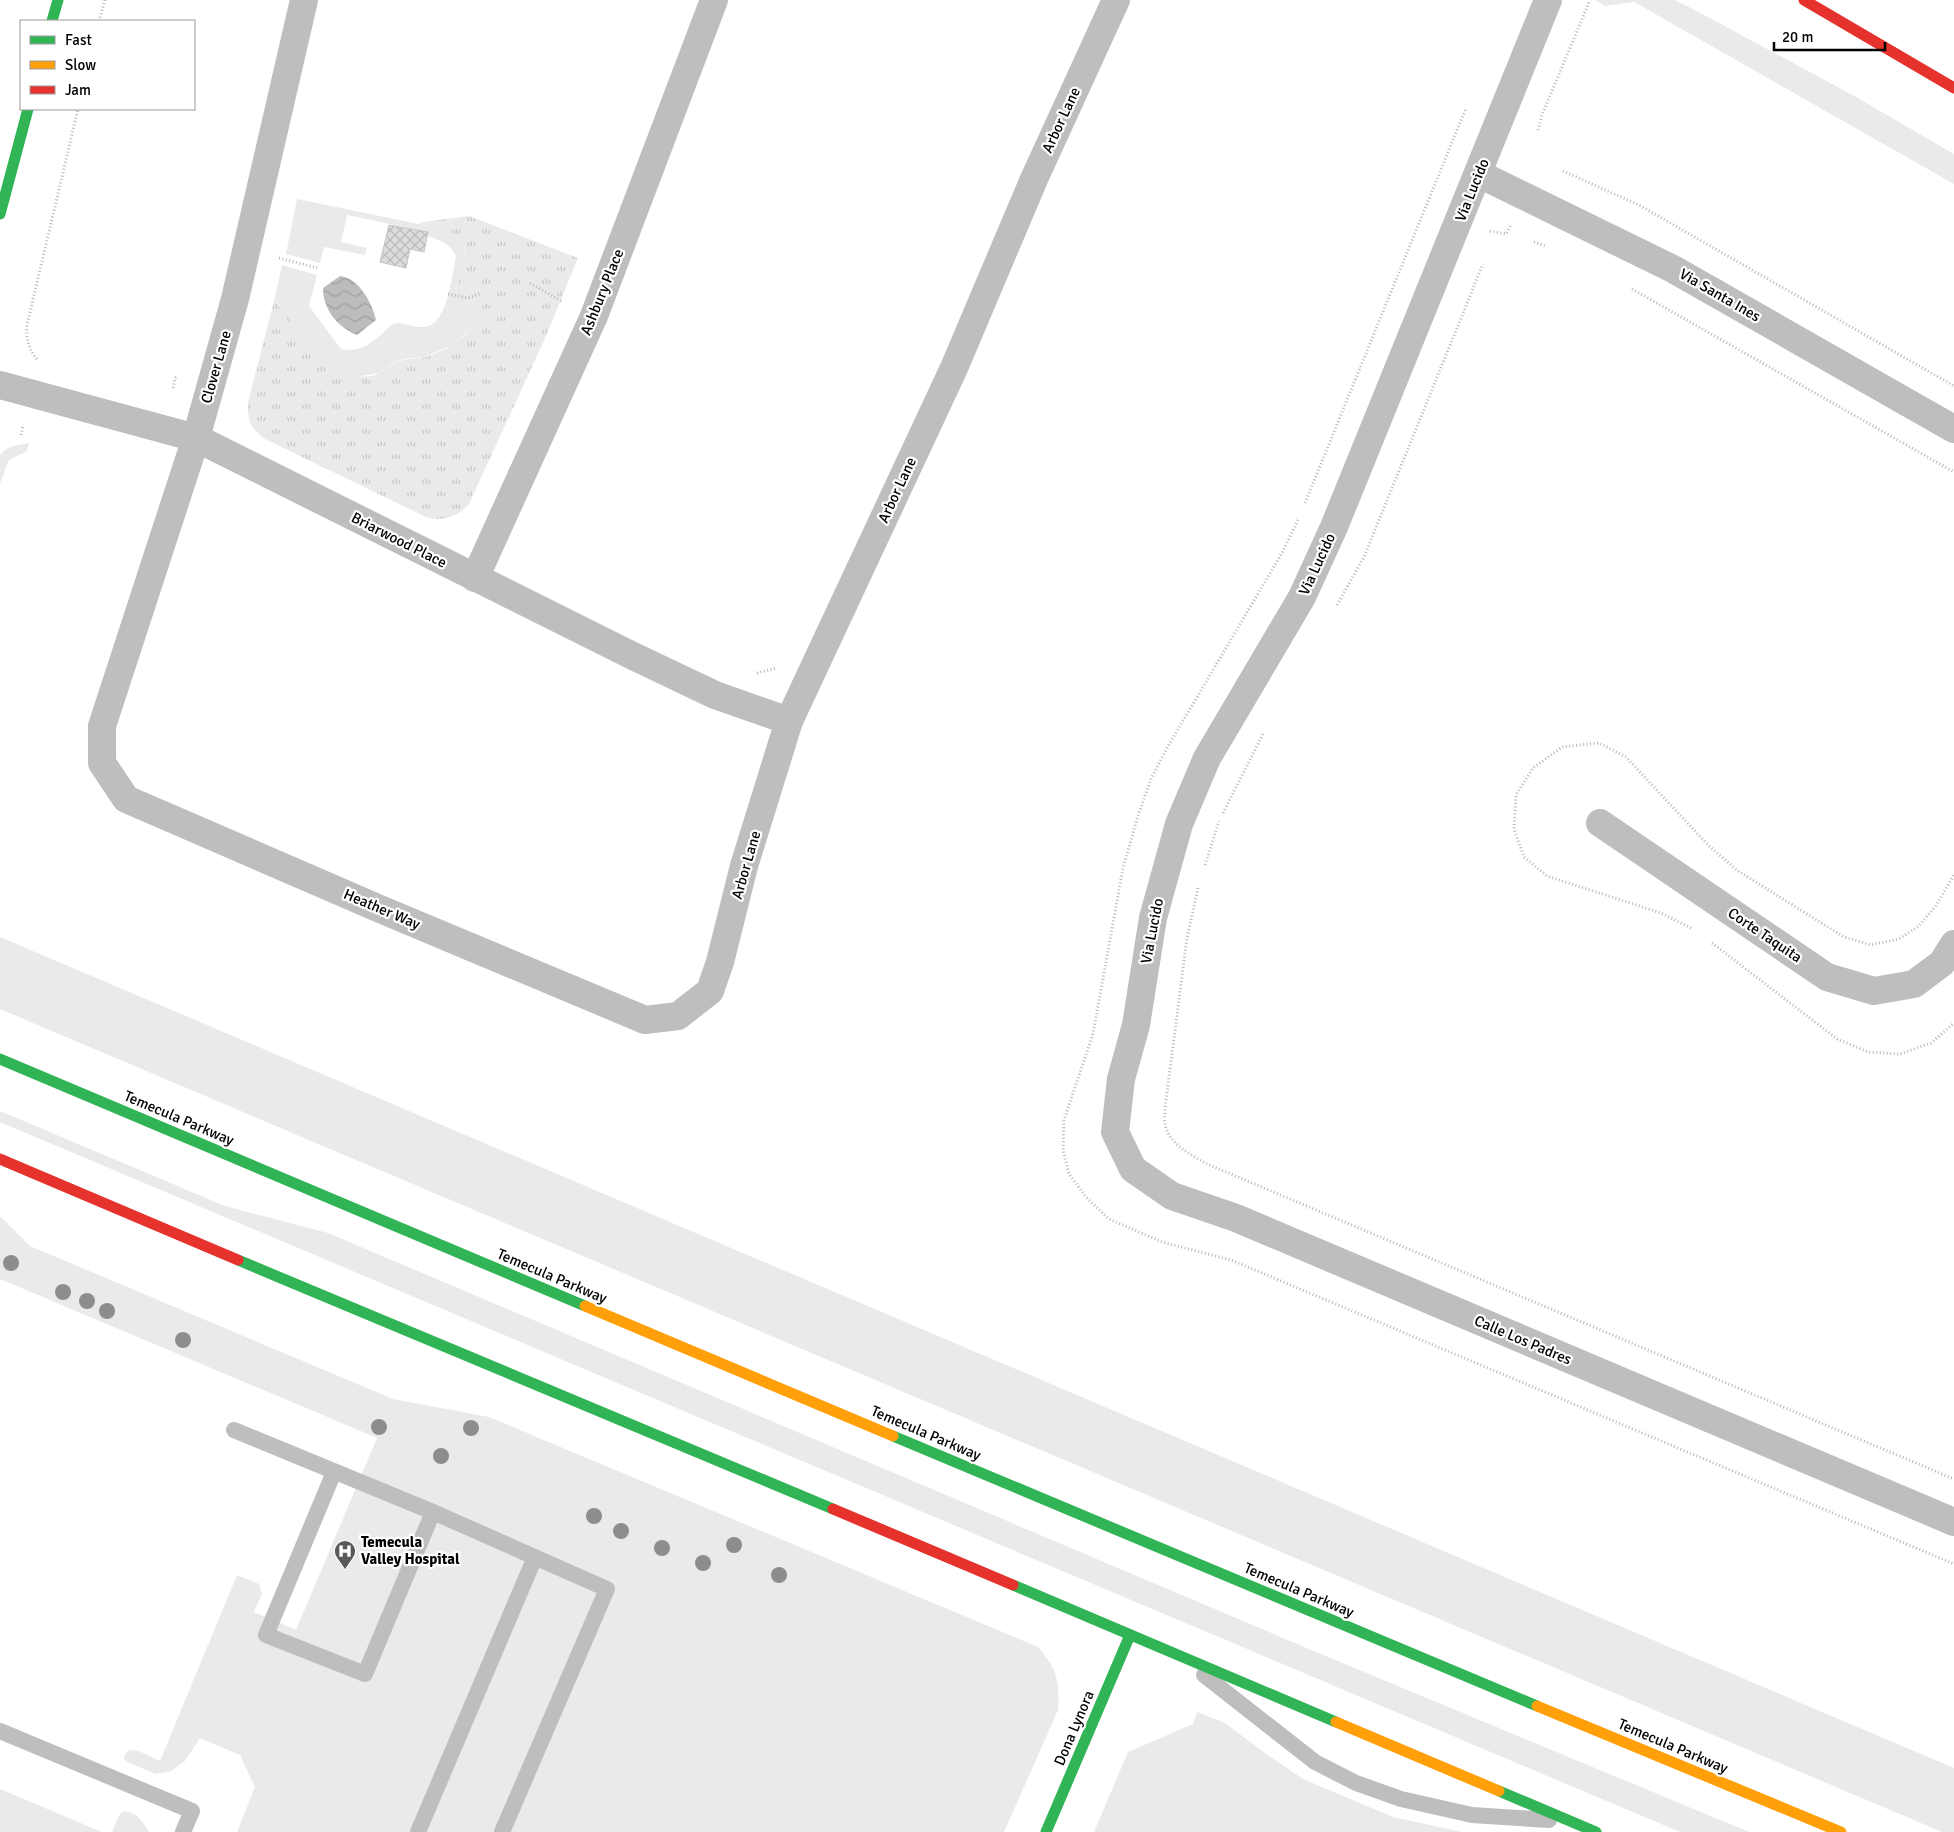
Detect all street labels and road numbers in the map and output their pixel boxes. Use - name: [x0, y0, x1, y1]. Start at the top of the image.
- street label: Arbor Lane: [1038, 84, 1084, 156]
- street label: Via Lucido: [1451, 156, 1493, 224]
- street label: Ashbury Place: [577, 246, 627, 338]
- street label: Via Santa Ines: [1676, 265, 1764, 326]
- street label: Clover Lane: [197, 329, 235, 405]
- street label: Arbor Lane: [874, 454, 920, 526]
- street label: Briarwood Place: [348, 508, 450, 572]
- street label: Via Lucido: [1295, 530, 1339, 598]
- street label: Arbor Lane: [728, 829, 764, 901]
- street label: Heather Way: [341, 885, 423, 933]
- street label: Via Lucido: [1137, 897, 1167, 965]
- street label: Corte Taquita: [1725, 904, 1805, 966]
- street label: Temecula Parkway: [121, 1087, 237, 1149]
- street label: Temecula Parkway: [494, 1245, 610, 1307]
- street label: Calle Los Padres: [1472, 1311, 1575, 1369]
- street label: Temecula Parkway: [868, 1402, 984, 1464]
- street label: Temecula Parkway: [1241, 1559, 1357, 1621]
- street label: Dona Lynora: [1050, 1688, 1098, 1768]
- street label: Temecula Parkway: [1615, 1715, 1731, 1777]

